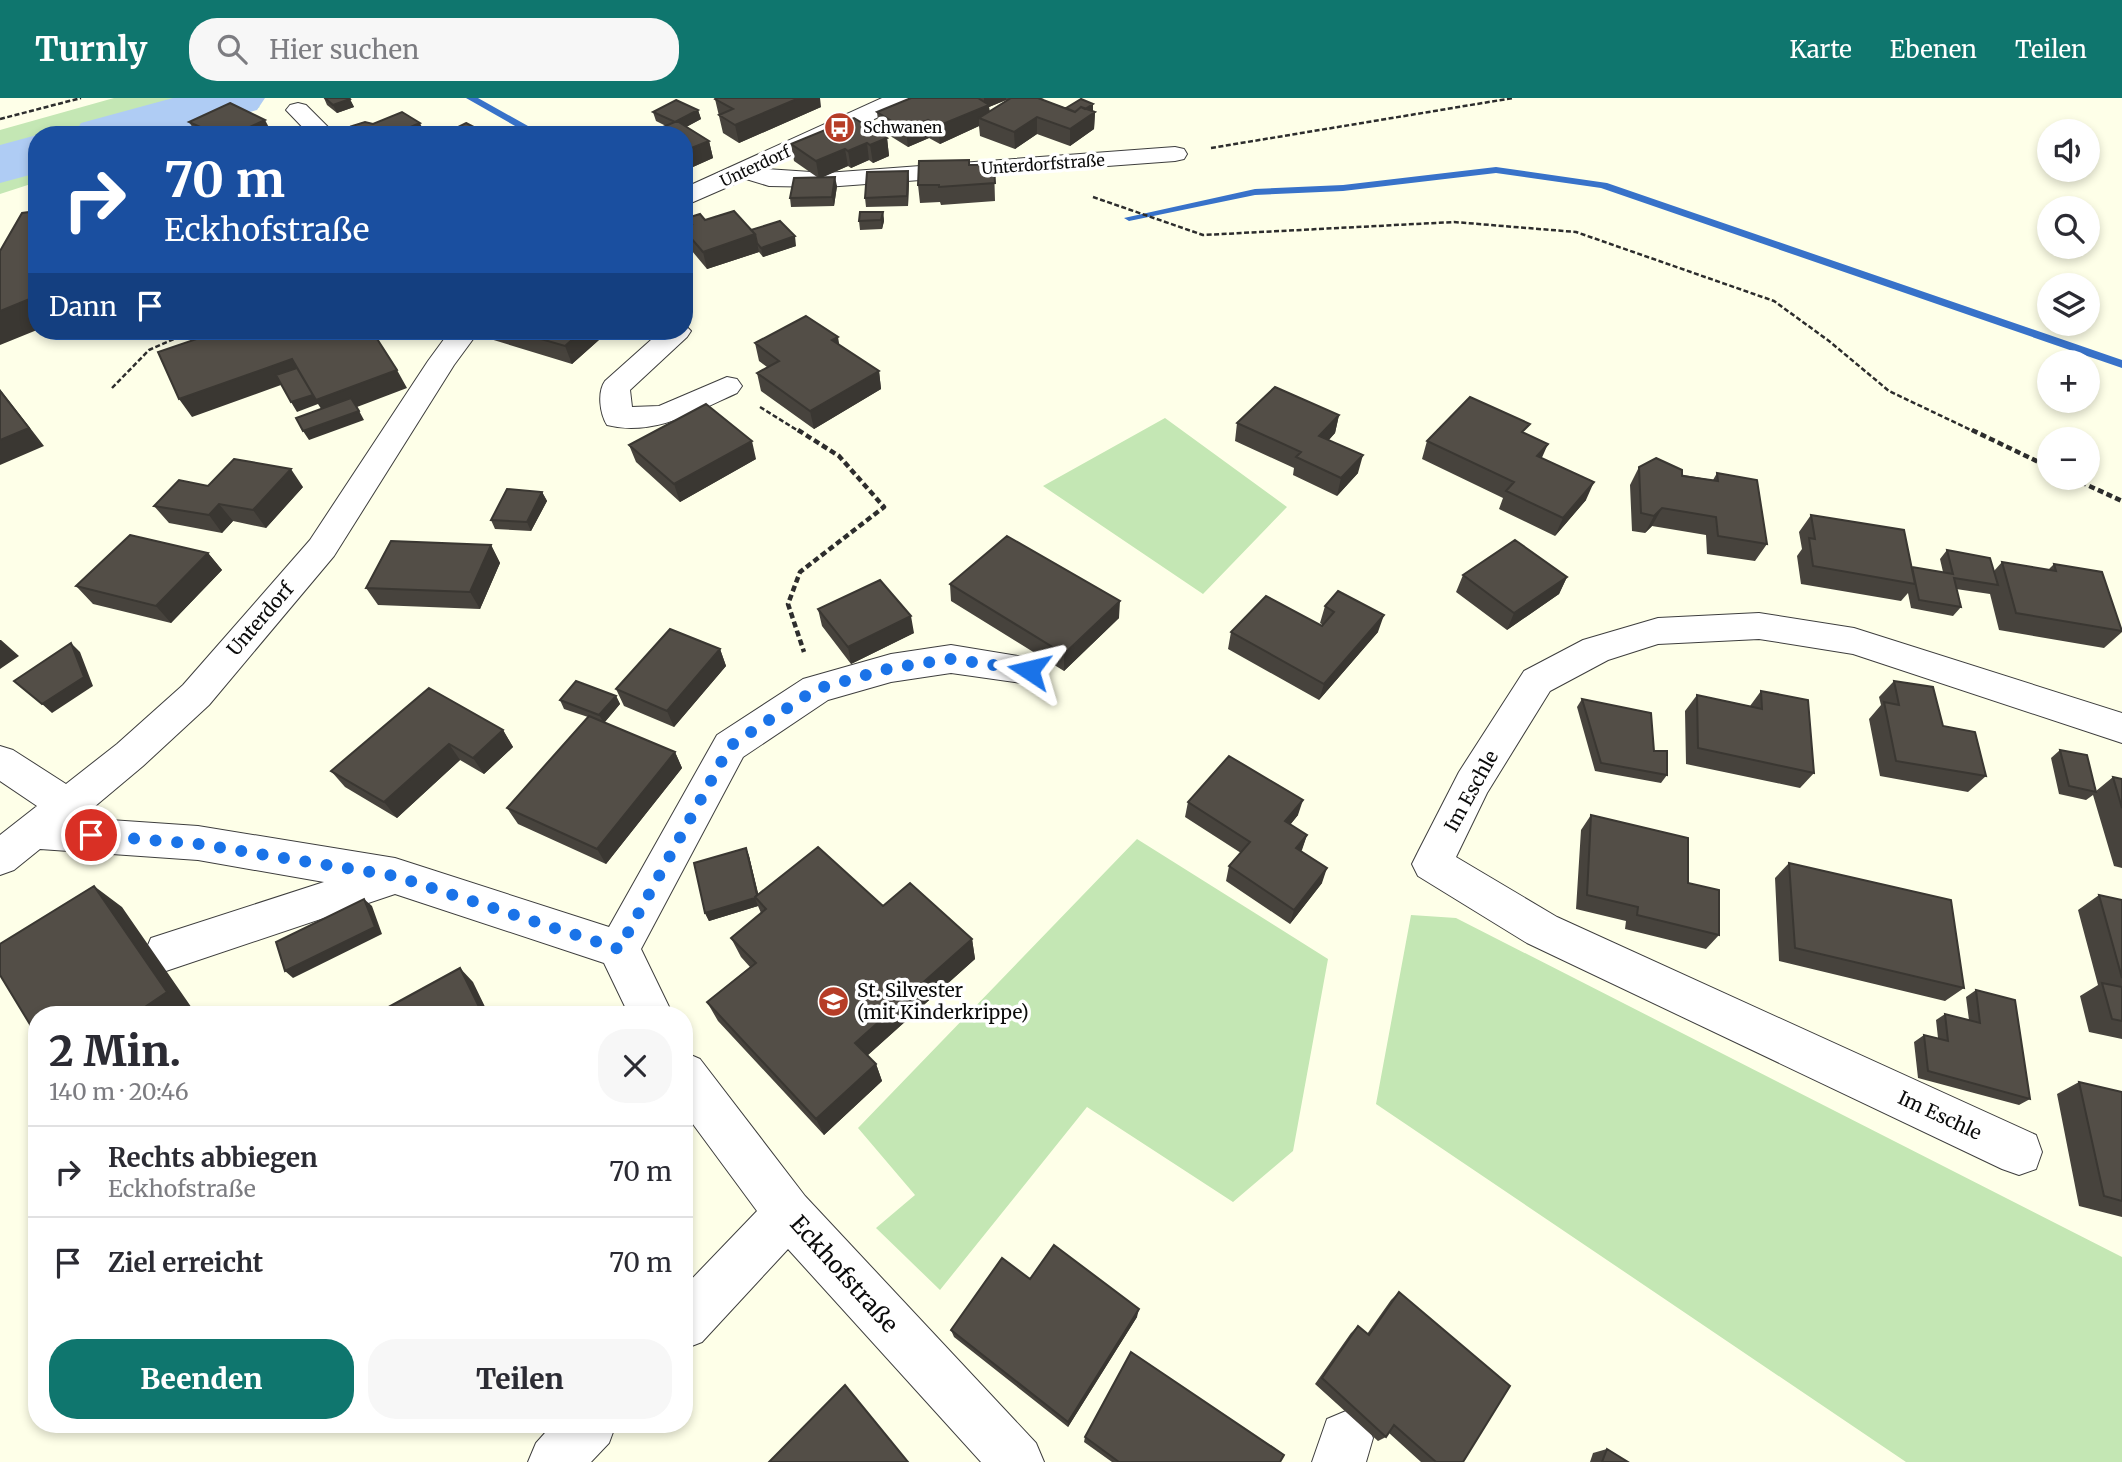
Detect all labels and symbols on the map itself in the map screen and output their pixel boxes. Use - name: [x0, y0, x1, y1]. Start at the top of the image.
- bus stop icon: Schwanen: [823, 110, 857, 144]
- place label: Schwanen: [863, 117, 943, 137]
- street label: Unterdorf: [717, 141, 794, 191]
- street label: Unterdorfstraße: [981, 150, 1105, 178]
- street label: Unterdorf: [222, 577, 299, 661]
- position arrow: [992, 633, 1066, 707]
- street label: Im Eschle: [1439, 746, 1503, 836]
- pin: [61, 805, 121, 865]
- place label: St. Silvester (mit Kinderkrippe): [857, 978, 1029, 1024]
- school or university icon: St. Silvester (mit Kinderkrippe): [817, 984, 851, 1018]
- street label: Im Eschle: [1894, 1085, 1986, 1145]
- street label: Eckhofstraße: [784, 1209, 905, 1338]

